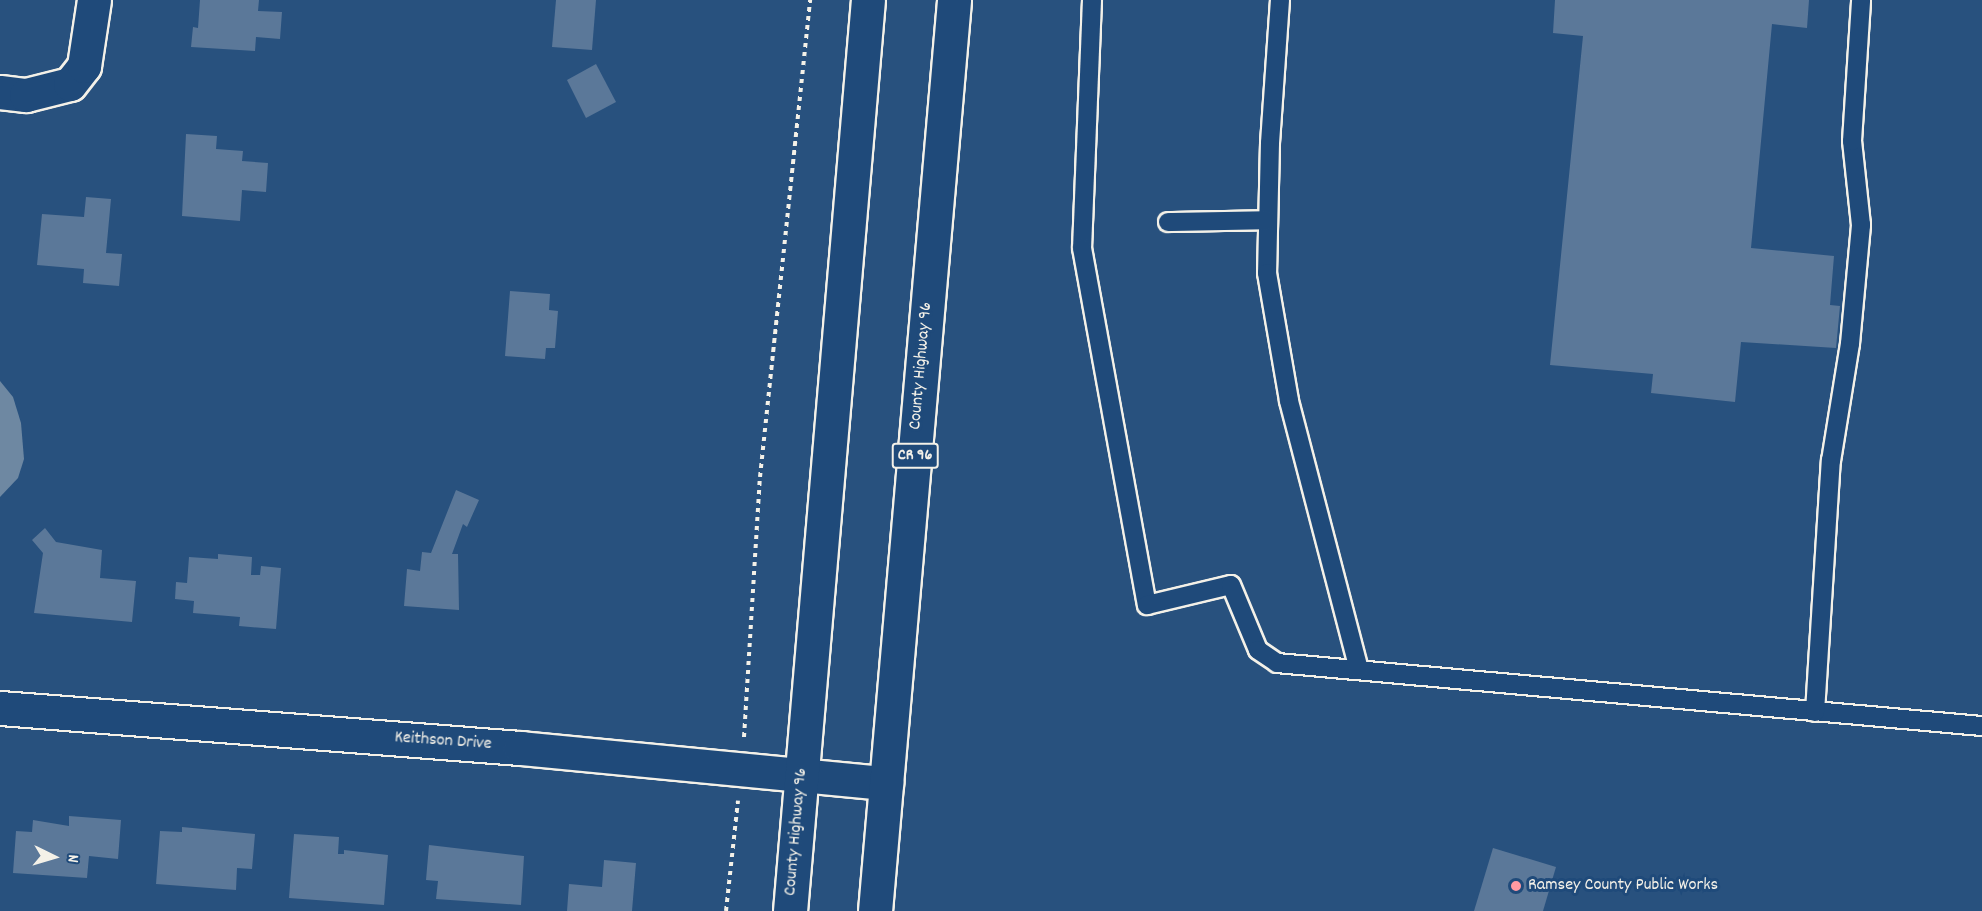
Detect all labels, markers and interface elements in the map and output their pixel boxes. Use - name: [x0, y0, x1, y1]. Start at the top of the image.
- street label: County Highway 96: [906, 301, 938, 431]
- road number: CR 96: [891, 443, 939, 469]
- street label: Keithson Drive: [394, 728, 492, 756]
- street label: County Highway 96: [781, 767, 813, 897]
- north arrow: [24, 827, 84, 887]
- text: N: [61, 854, 84, 864]
- place label: Ramsey County Public Works: [1528, 875, 1718, 897]
- marker: Ramsey County Public Works: [1509, 879, 1523, 893]

